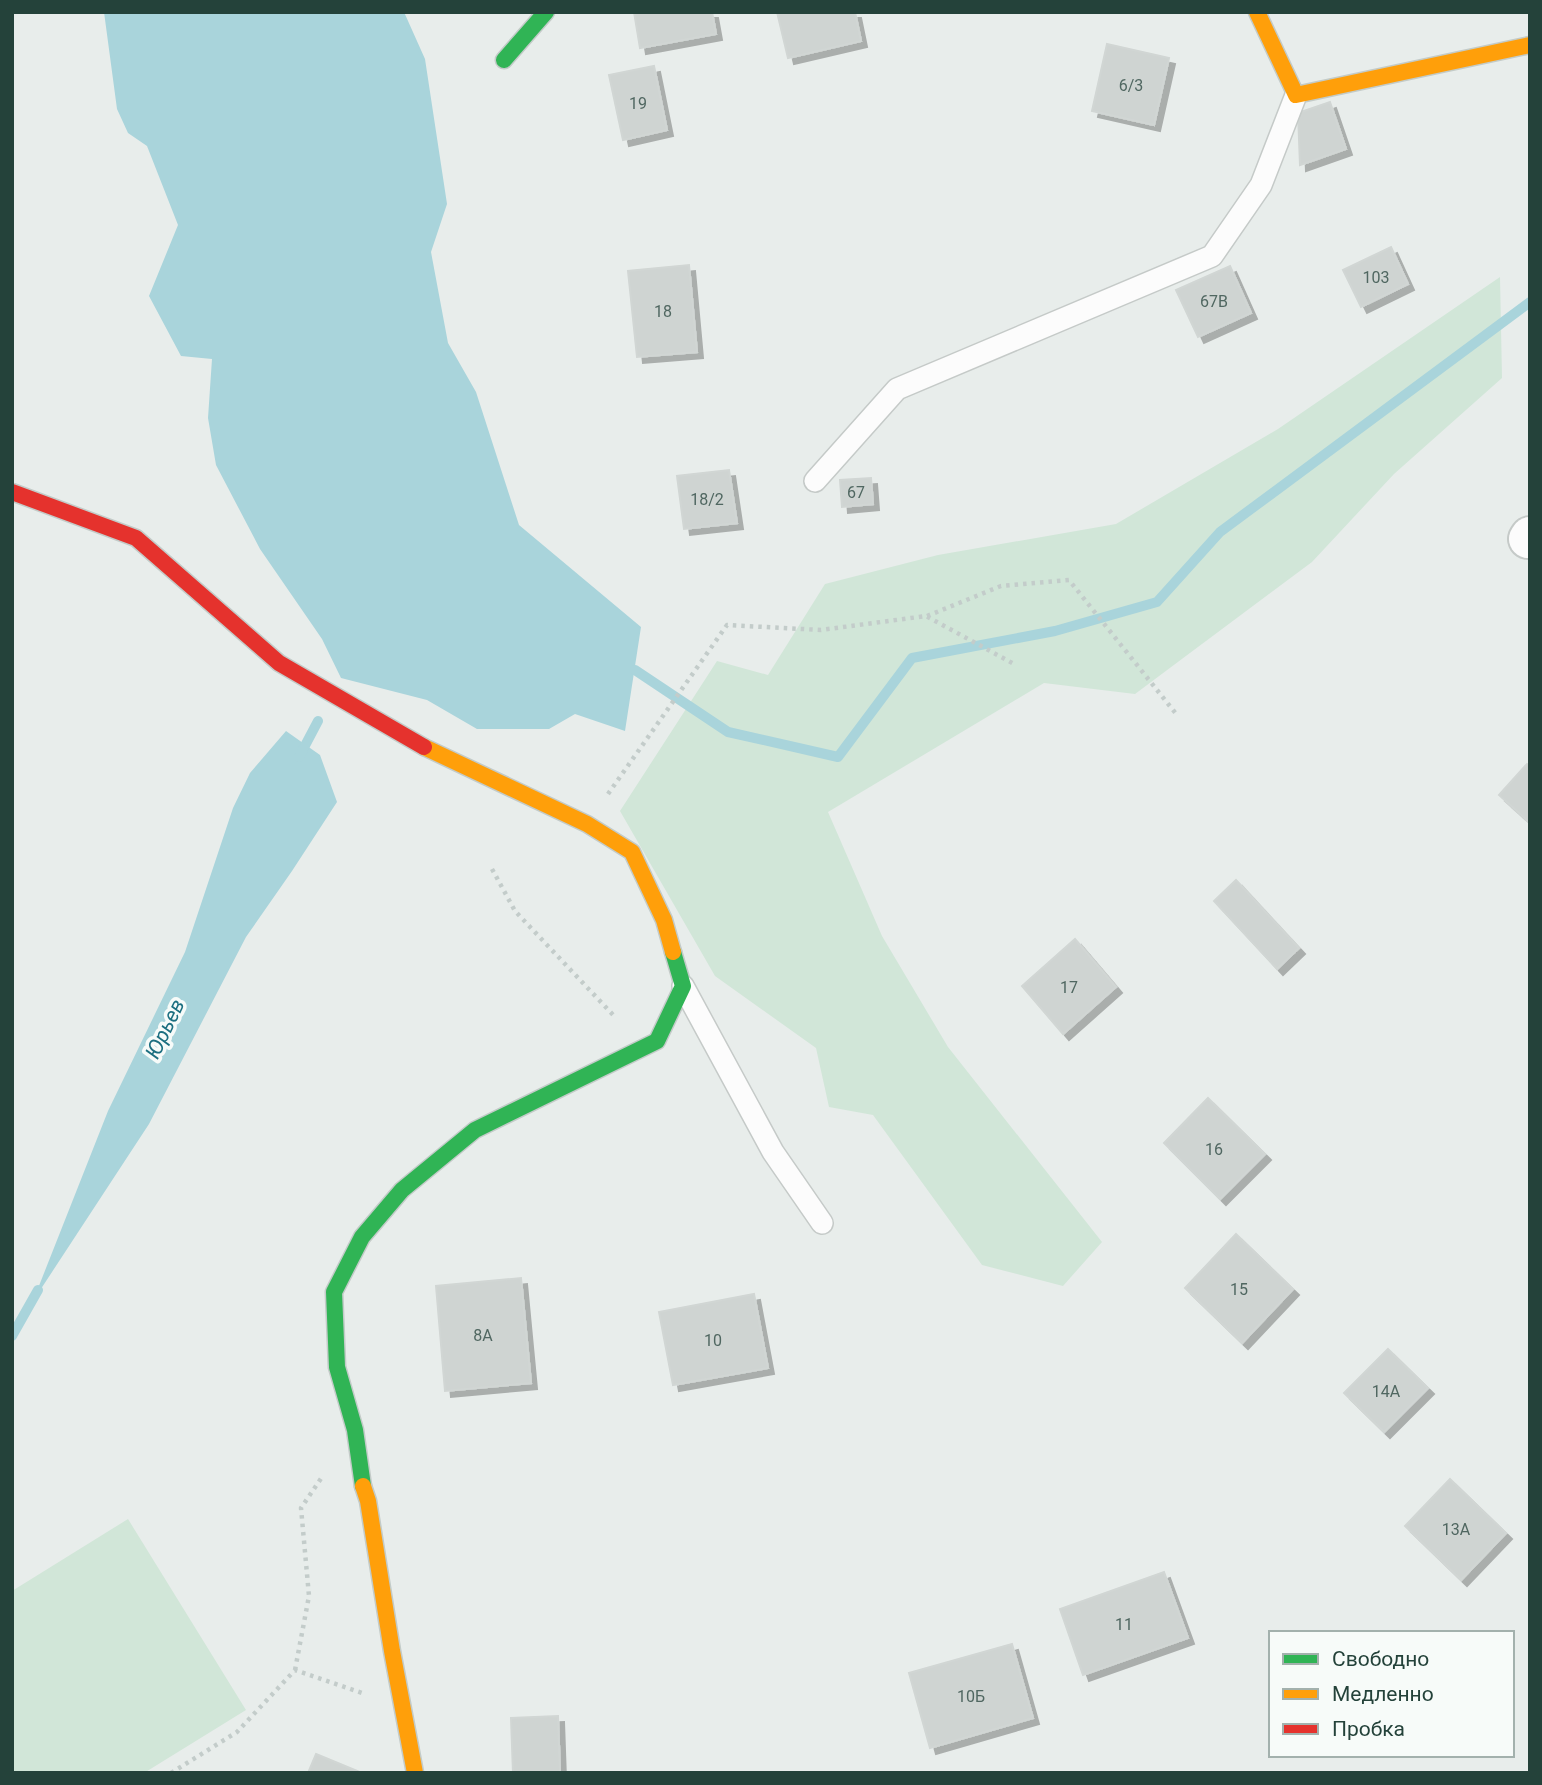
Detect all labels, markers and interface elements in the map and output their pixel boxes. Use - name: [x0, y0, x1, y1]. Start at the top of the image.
- house number: 6/3: [1119, 76, 1143, 95]
- house number: 19: [629, 94, 647, 113]
- house number: 103: [1363, 268, 1389, 287]
- house number: 67В: [1200, 292, 1228, 311]
- house number: 18: [654, 302, 672, 321]
- house number: 67: [847, 483, 865, 502]
- house number: 18/2: [690, 490, 724, 509]
- house number: 17: [1060, 978, 1078, 997]
- water label: Юрьев: [140, 995, 190, 1063]
- house number: 16: [1205, 1140, 1223, 1159]
- house number: 15: [1230, 1280, 1248, 1299]
- house number: 8А: [473, 1326, 493, 1345]
- house number: 10: [704, 1331, 722, 1350]
- house number: 14А: [1372, 1382, 1401, 1401]
- house number: 13А: [1442, 1520, 1471, 1539]
- house number: 11: [1115, 1615, 1133, 1634]
- legend: [1269, 1631, 1514, 1757]
- text: Свободно: [1332, 1647, 1429, 1671]
- text: Медленно: [1332, 1682, 1434, 1706]
- house number: 10Б: [957, 1687, 985, 1706]
- text: Пробка: [1332, 1717, 1405, 1741]

